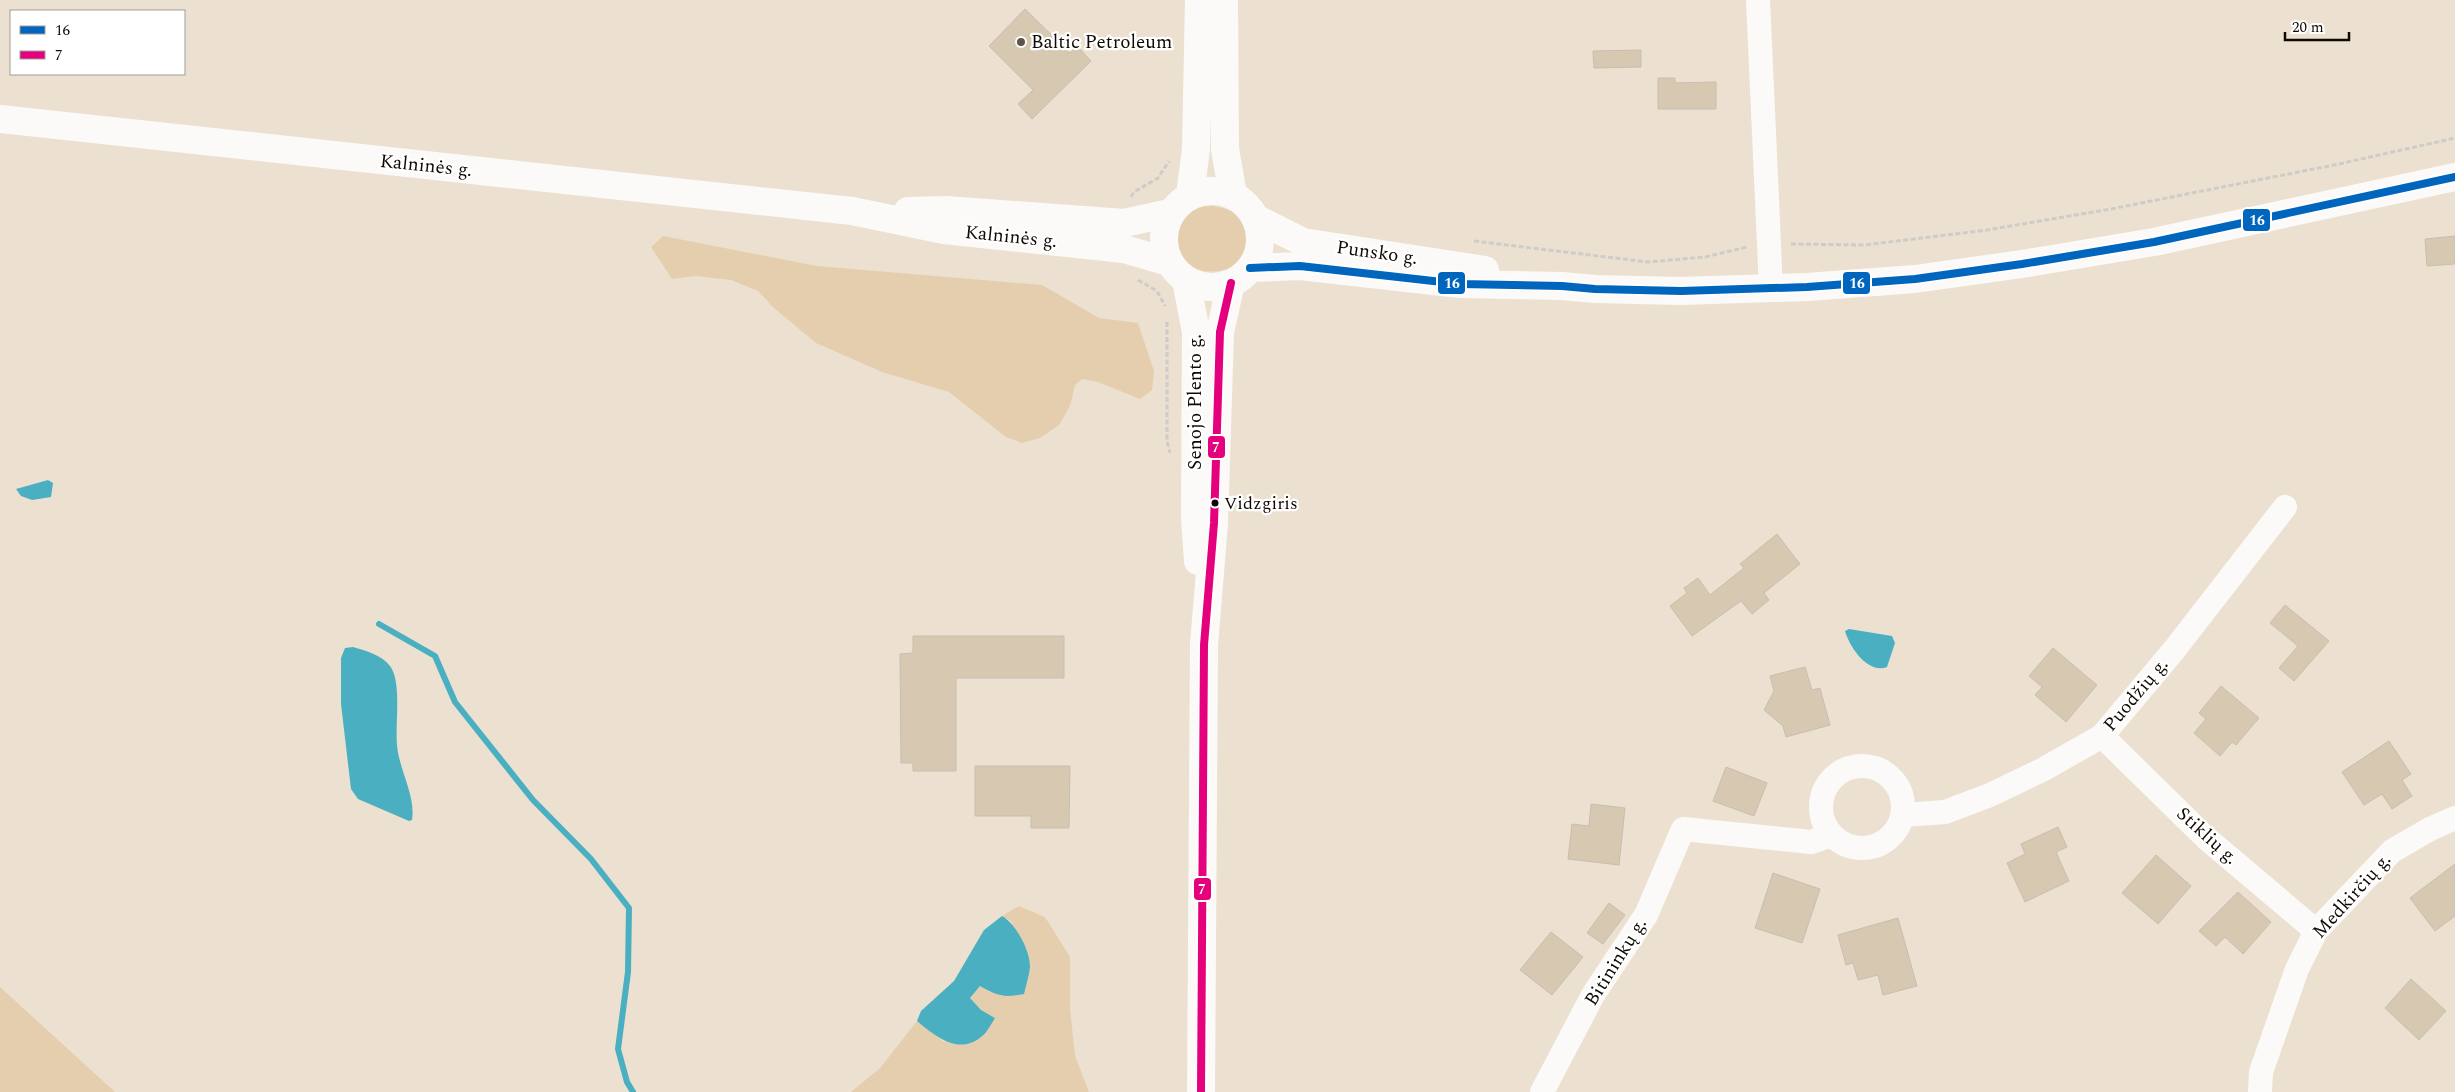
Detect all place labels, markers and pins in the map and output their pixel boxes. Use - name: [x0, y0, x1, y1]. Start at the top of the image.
- place label: Baltic Petroleum: [1031, 28, 1172, 57]
- marker: Baltic Petroleum: [1015, 36, 1027, 48]
- place label: Vidzgiris: [1224, 490, 1298, 517]
- marker: Vidzgiris: [1210, 498, 1220, 508]

